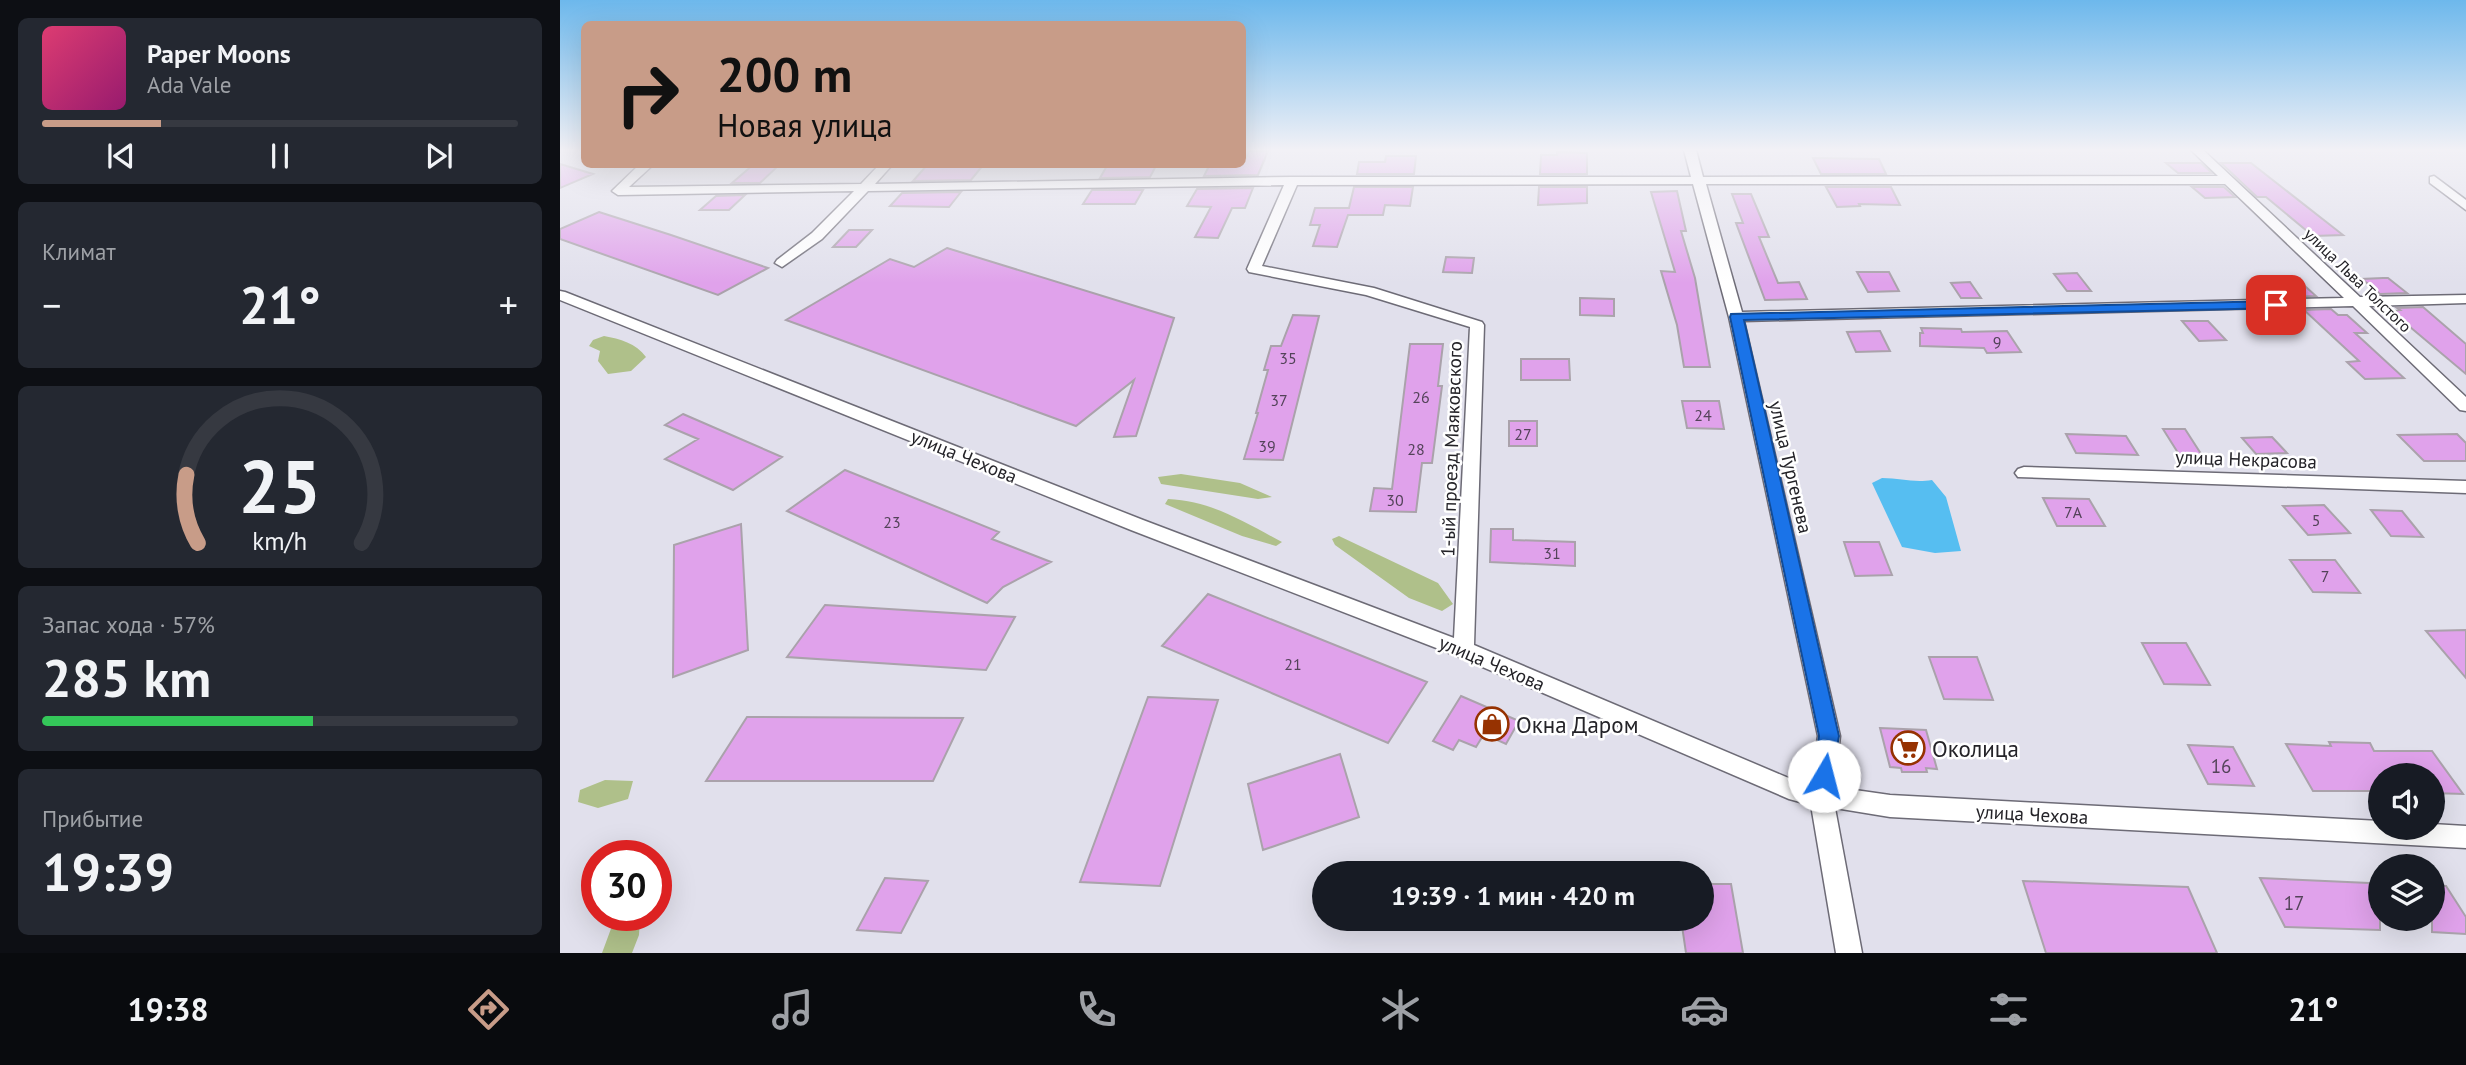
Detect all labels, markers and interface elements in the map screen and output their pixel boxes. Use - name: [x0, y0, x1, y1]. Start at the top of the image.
- text: Paper Moons: [147, 37, 291, 70]
- text: 200 m: [717, 42, 852, 106]
- icon: right: [602, 49, 693, 140]
- text: Ada Vale: [147, 70, 231, 99]
- text: Новая улица: [717, 104, 893, 146]
- icon: previous: [102, 137, 140, 175]
- icon: pause: [261, 137, 299, 175]
- icon: next: [420, 137, 458, 175]
- street label: улица Льва Толстого: [2300, 224, 2416, 336]
- text: Климат: [42, 237, 116, 266]
- text: 21°: [239, 271, 321, 338]
- pin: [2246, 275, 2306, 335]
- text: −: [42, 280, 61, 329]
- text: +: [499, 280, 518, 329]
- icon: arrive: [2257, 286, 2295, 324]
- house number: 9: [1993, 332, 2001, 352]
- street label: 1-ый проезд Маяковского: [1435, 341, 1467, 557]
- house number: 35: [1279, 348, 1297, 368]
- house number: 26: [1412, 387, 1430, 407]
- house number: 37: [1270, 390, 1288, 410]
- street label: улица Тургенева: [1764, 398, 1818, 536]
- house number: 24: [1694, 405, 1712, 425]
- street label: улица Чехова: [907, 424, 1021, 488]
- house number: 27: [1514, 424, 1532, 444]
- house number: 39: [1258, 436, 1276, 456]
- text: 25: [239, 439, 321, 533]
- house number: 28: [1407, 439, 1425, 459]
- street label: улица Некрасова: [2175, 445, 2317, 473]
- house number: 30: [1386, 490, 1404, 510]
- house number: 7А: [2064, 502, 2083, 522]
- house number: 5: [2312, 510, 2320, 530]
- house number: 23: [883, 512, 901, 532]
- text: km/h: [253, 524, 307, 556]
- house number: 31: [1543, 543, 1561, 563]
- house number: 7: [2321, 566, 2329, 586]
- text: Запас хода · 57%: [42, 610, 215, 639]
- street label: улица Чехова: [1435, 630, 1549, 696]
- text: 285 km: [42, 644, 211, 711]
- house number: 21: [1284, 654, 1302, 674]
- shop icon: Окна Даром: [1473, 705, 1511, 743]
- place label: Окна Даром: [1516, 710, 1638, 739]
- supermarket icon: Околица: [1889, 729, 1927, 767]
- place label: Околица: [1932, 734, 2019, 763]
- position arrow: [1787, 739, 1861, 813]
- house number: 16: [2211, 754, 2231, 778]
- map controls: [2368, 763, 2445, 931]
- button: sound: [2368, 763, 2445, 840]
- street label: улица Чехова: [1975, 799, 2089, 829]
- text: Прибытие: [42, 804, 143, 833]
- text: 19:39: [42, 838, 174, 905]
- speed limit sign: 30: [581, 840, 672, 931]
- button: layers: [2368, 854, 2445, 931]
- text: 19:39 · 1 мин · 420 m: [1391, 879, 1635, 912]
- house number: 17: [2284, 891, 2304, 915]
- icon: directions: [464, 985, 513, 1034]
- icon: music: [768, 985, 817, 1034]
- icon: phone: [1072, 985, 1121, 1034]
- icon: climate: [1376, 985, 1425, 1034]
- icon: car: [1680, 985, 1729, 1034]
- icon: filters: [1984, 985, 2033, 1034]
- text: 19:38: [128, 988, 209, 1030]
- text: 21°: [2288, 988, 2338, 1030]

